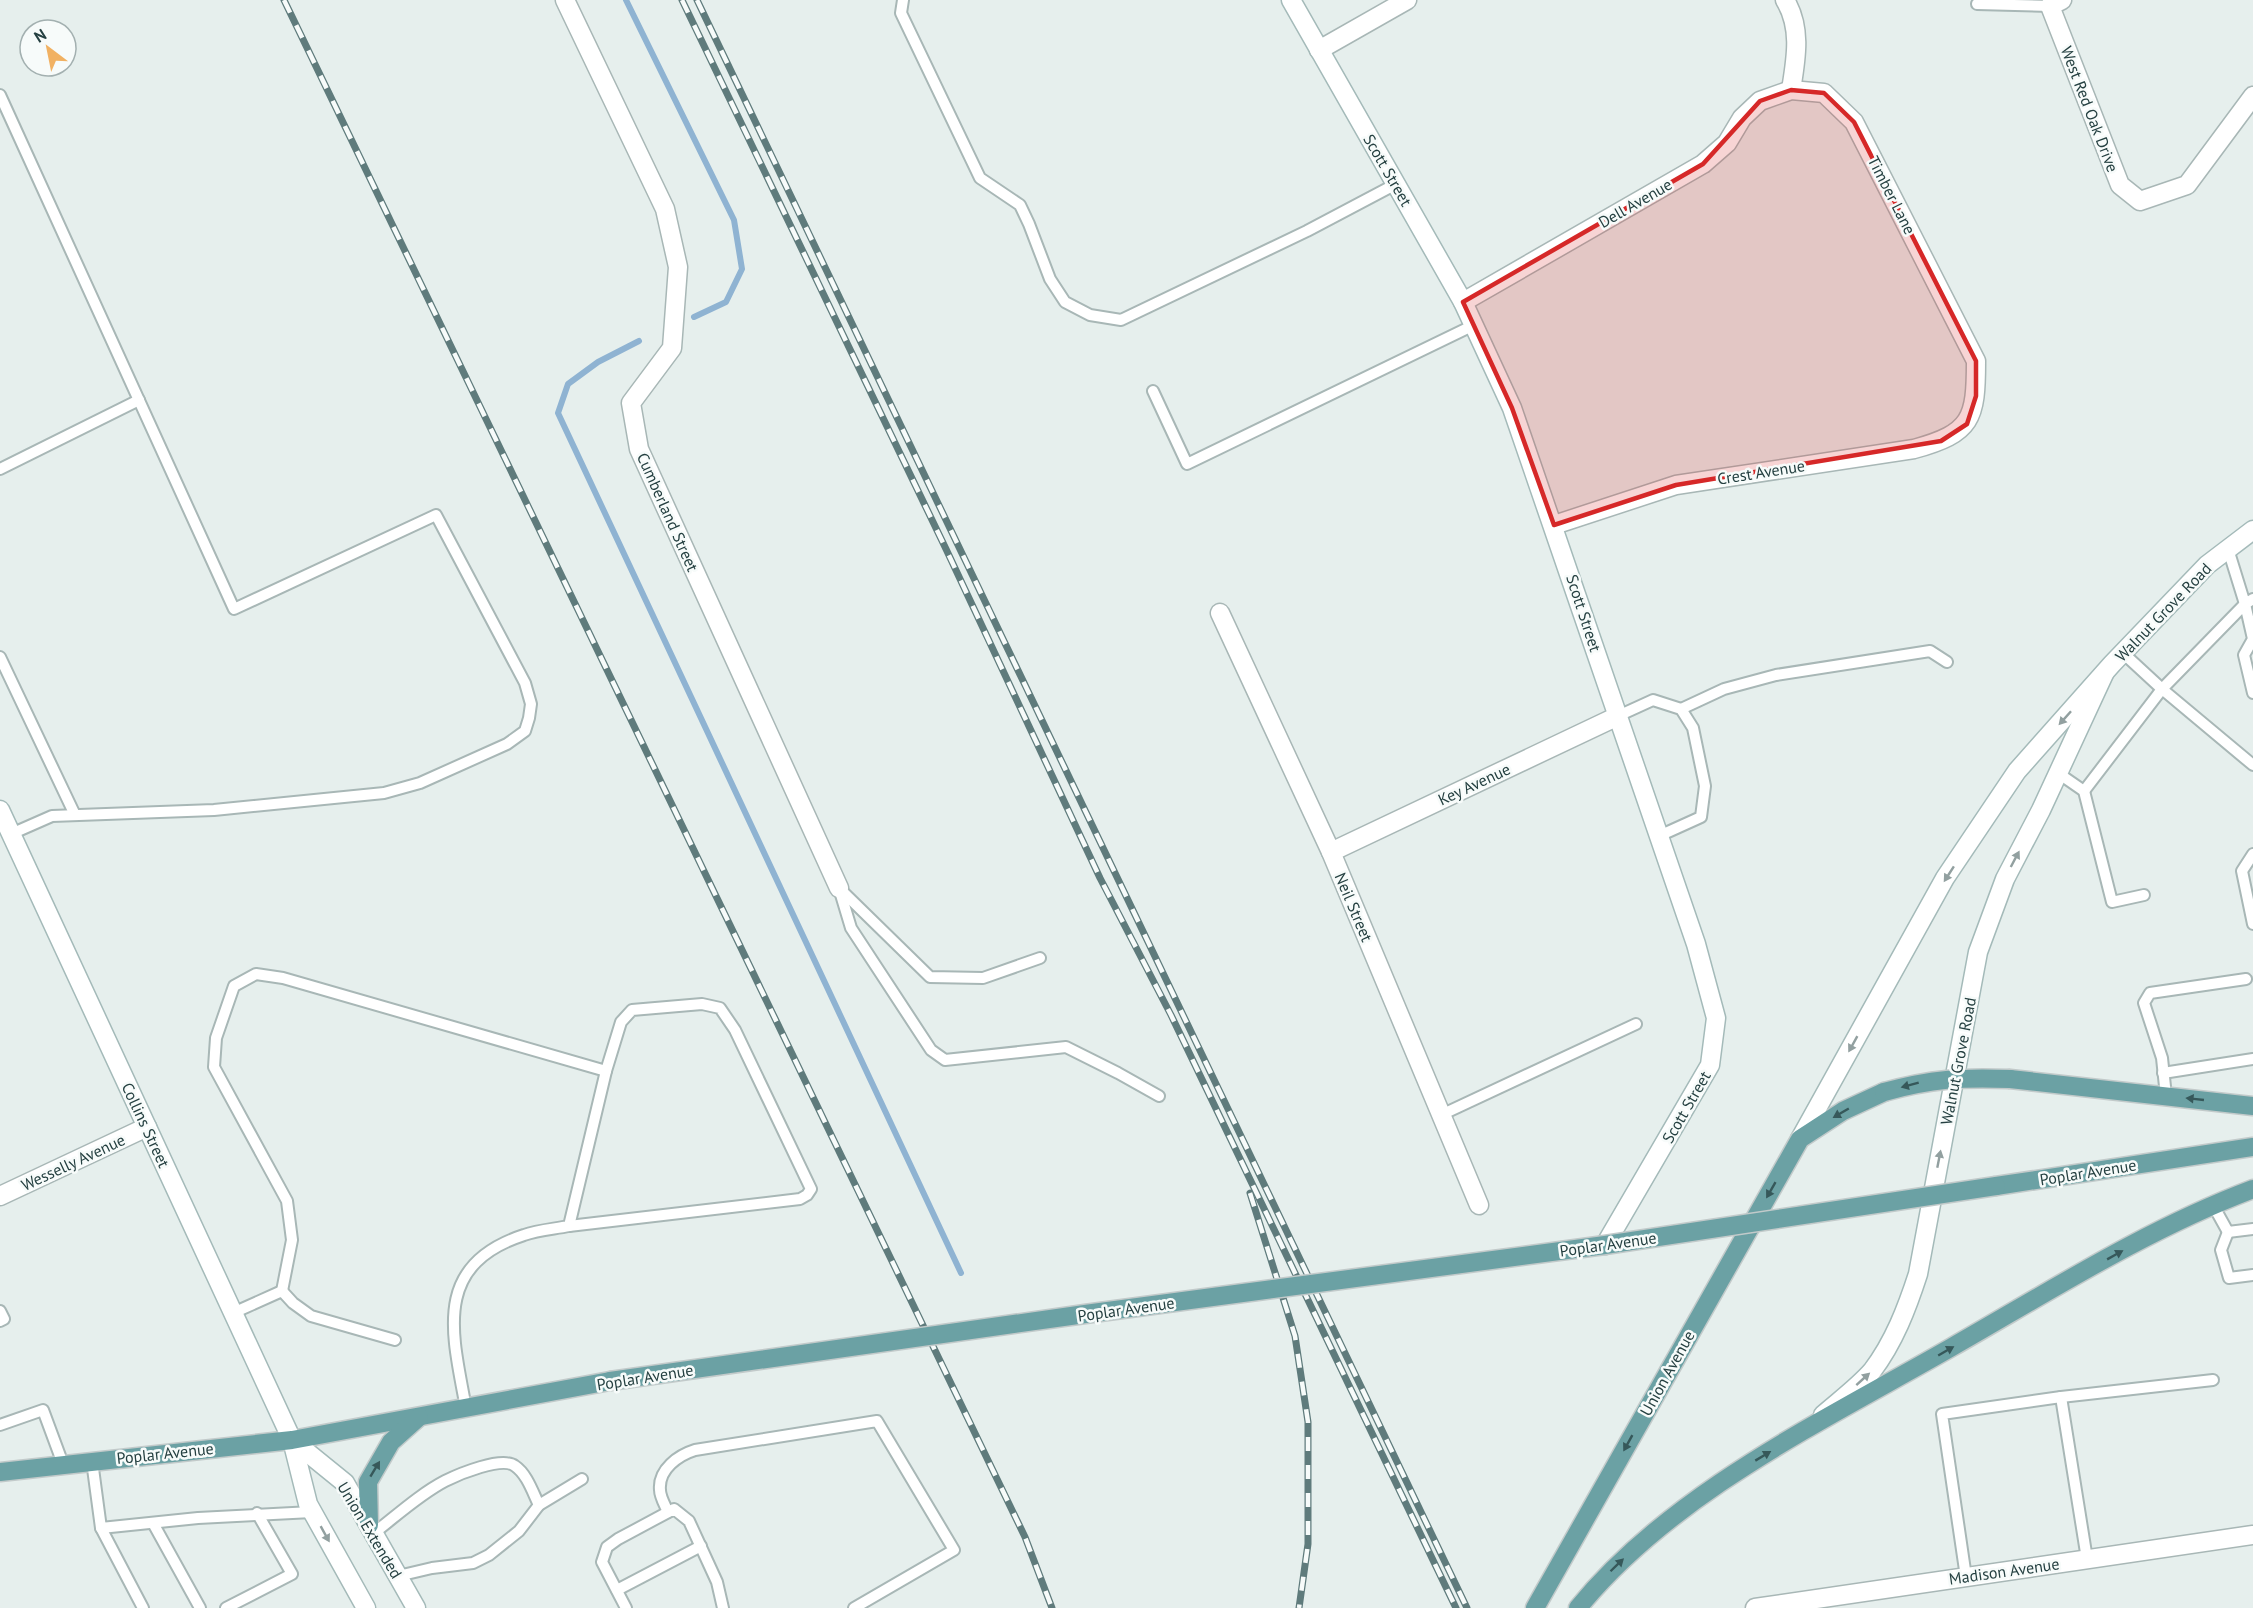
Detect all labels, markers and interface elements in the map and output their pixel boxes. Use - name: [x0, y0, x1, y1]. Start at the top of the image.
- north arrow: [18, 18, 78, 78]
- text: N: [30, 24, 50, 47]
- street label: West Red Oak Drive: [2057, 43, 2123, 175]
- street label: Scott Street: [1359, 130, 1417, 210]
- street label: Timber Lane: [1864, 152, 1920, 238]
- street label: Dell Avenue: [1595, 174, 1675, 232]
- street label: Cumberland Street: [633, 450, 703, 575]
- street label: Crest Avenue: [1716, 455, 1806, 489]
- street label: Walnut Grove Road: [2111, 558, 2215, 666]
- street label: Scott Street: [1562, 572, 1606, 655]
- one-way arrow: [2058, 710, 2072, 725]
- street label: Key Avenue: [1435, 759, 1513, 809]
- one-way arrow: [2010, 850, 2020, 867]
- one-way arrow: [1943, 865, 1954, 882]
- street label: Neil Street: [1331, 869, 1378, 945]
- street label: Walnut Grove Road: [1936, 995, 1980, 1127]
- one-way arrow: [1848, 1035, 1858, 1052]
- street label: Scott Street: [1657, 1067, 1715, 1147]
- street label: Collins Street: [118, 1079, 175, 1171]
- one-way arrow: [1901, 1081, 1919, 1090]
- one-way arrow: [2185, 1094, 2204, 1104]
- one-way arrow: [1832, 1108, 1849, 1118]
- street label: Wesselly Avenue: [18, 1129, 128, 1195]
- one-way arrow: [1935, 1149, 1944, 1168]
- street label: Poplar Avenue: [2038, 1155, 2138, 1189]
- one-way arrow: [1765, 1182, 1776, 1198]
- street label: Poplar Avenue: [1558, 1227, 1658, 1261]
- one-way arrow: [2107, 1249, 2123, 1260]
- street label: Poplar Avenue: [1076, 1292, 1176, 1326]
- street label: Union Avenue: [1635, 1327, 1699, 1419]
- one-way arrow: [1937, 1346, 1954, 1356]
- street label: Poplar Avenue: [595, 1360, 695, 1394]
- one-way arrow: [1855, 1373, 1870, 1386]
- one-way arrow: [1623, 1435, 1633, 1452]
- street label: Poplar Avenue: [116, 1438, 214, 1468]
- one-way arrow: [1755, 1451, 1771, 1462]
- one-way arrow: [370, 1461, 381, 1477]
- street label: Union Extended: [333, 1478, 407, 1582]
- one-way arrow: [320, 1526, 330, 1543]
- street label: Madison Avenue: [1948, 1553, 2060, 1589]
- one-way arrow: [1610, 1558, 1625, 1572]

